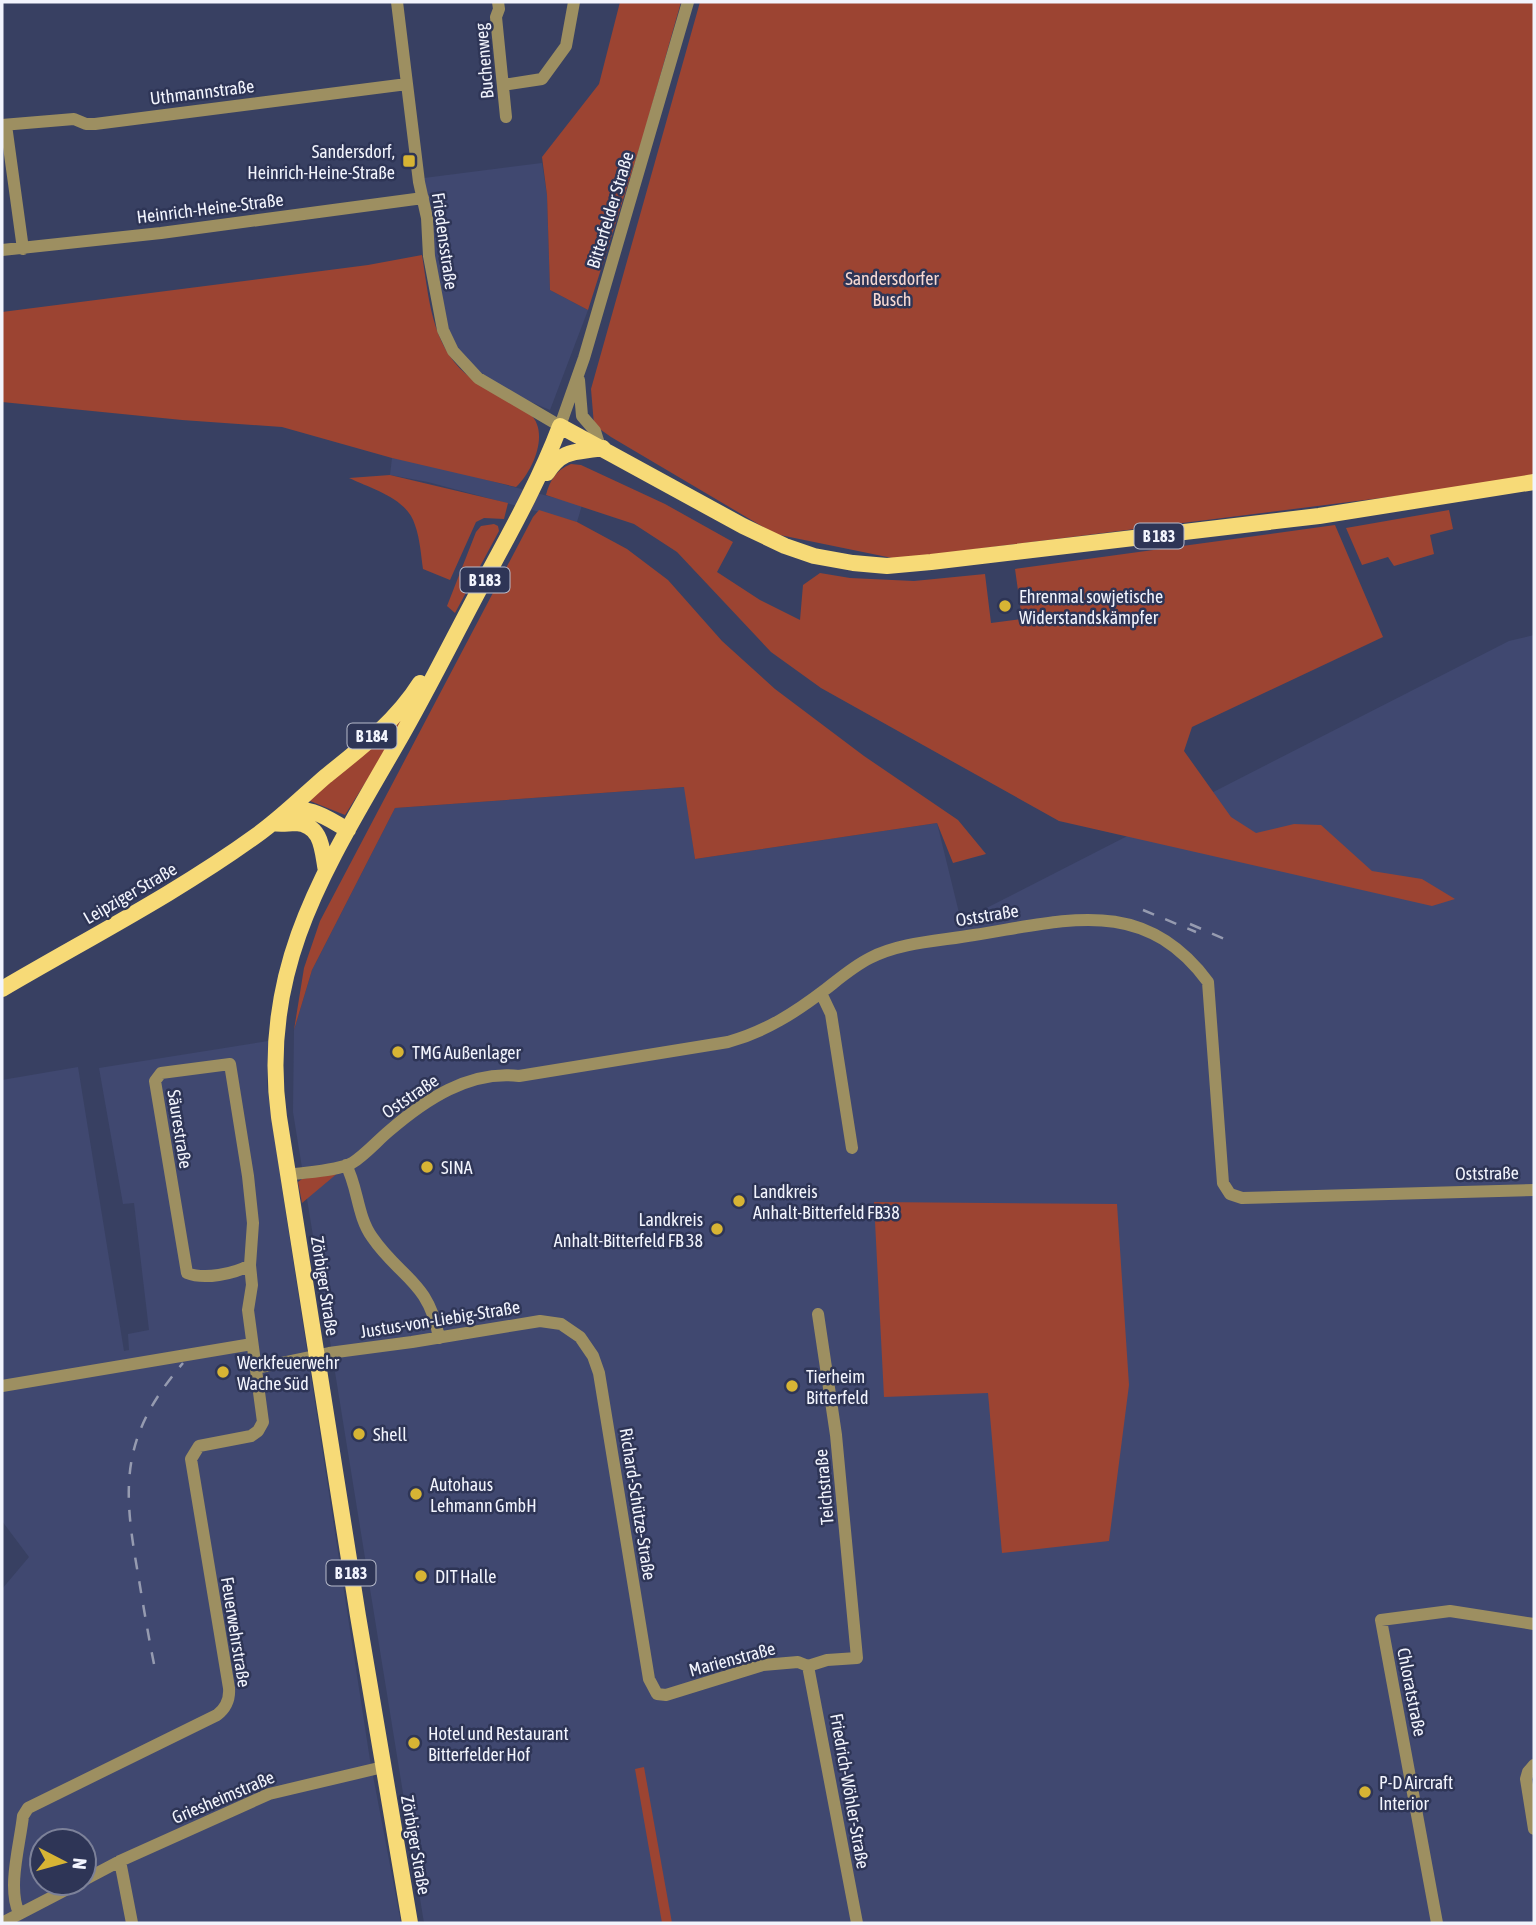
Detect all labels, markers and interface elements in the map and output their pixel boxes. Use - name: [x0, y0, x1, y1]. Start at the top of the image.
- street label: Buchenweg: [470, 22, 498, 100]
- street label: Uthmannstraße: [149, 75, 255, 109]
- place label: Sandersdorf, Heinrich-Heine-Straße: [247, 141, 395, 183]
- street label: Bitterfelder Straße: [582, 149, 638, 271]
- marker: Sandersdorf, Heinrich-Heine-Straße: [401, 153, 417, 169]
- street label: Heinrich-Heine-Straße: [135, 189, 285, 227]
- street label: Friedensstraße: [428, 191, 462, 291]
- park label: Sandersdorfer Busch: [845, 268, 939, 310]
- road number: B 183: [1134, 524, 1184, 548]
- road number: B 183: [461, 568, 510, 593]
- place label: Ehrenmal sowjetische Widerstandskämpfer: [1019, 586, 1163, 628]
- marker: Ehrenmal sowjetische Widerstandskämpfer: [997, 598, 1013, 614]
- road number: B 184: [348, 723, 396, 748]
- street label: Leipziger Straße: [80, 858, 180, 928]
- street label: Oststraße: [954, 900, 1020, 930]
- place label: TMG Außenlager: [412, 1042, 522, 1063]
- marker: TMG Außenlager: [390, 1044, 406, 1060]
- street label: Oststraße: [378, 1070, 442, 1122]
- street label: Säurestraße: [163, 1088, 197, 1170]
- place label: SINA: [441, 1157, 473, 1178]
- marker: SINA: [419, 1159, 435, 1175]
- street label: Oststraße: [1455, 1162, 1519, 1184]
- place label: Landkreis Anhalt-Bitterfeld FB38: [753, 1181, 900, 1223]
- marker: Landkreis Anhalt-Bitterfeld FB38: [731, 1193, 747, 1209]
- place label: Landkreis Anhalt-Bitterfeld FB 38: [554, 1209, 703, 1251]
- marker: Landkreis Anhalt-Bitterfeld FB 38: [709, 1221, 725, 1237]
- street label: Zörbiger Straße: [307, 1235, 343, 1337]
- street label: Justus-von-Liebig-Straße: [359, 1296, 521, 1342]
- place label: Werkfeuerwehr Wache Süd: [237, 1352, 340, 1394]
- marker: Werkfeuerwehr Wache Süd: [215, 1364, 231, 1380]
- place label: Tierheim Bitterfeld: [806, 1366, 868, 1408]
- marker: Tierheim Bitterfeld: [784, 1378, 800, 1394]
- place label: Shell: [373, 1424, 407, 1445]
- marker: Shell: [351, 1426, 367, 1442]
- street label: Richard-Schütze-Straße: [616, 1426, 660, 1582]
- street label: Teichstraße: [810, 1448, 838, 1526]
- place label: Autohaus Lehmann GmbH: [430, 1474, 537, 1516]
- marker: Autohaus Lehmann GmbH: [408, 1486, 424, 1502]
- road number: B 183: [326, 1560, 376, 1586]
- place label: DIT Halle: [435, 1566, 496, 1587]
- marker: DIT Halle: [413, 1568, 429, 1584]
- street label: Feuerwehrstraße: [217, 1575, 255, 1689]
- street label: Marienstraße: [687, 1637, 777, 1681]
- street label: Chloratstraße: [1393, 1646, 1431, 1738]
- street label: Friedrich-Wöhler-Straße: [826, 1712, 874, 1870]
- place label: Hotel und Restaurant Bitterfelder Hof: [428, 1723, 569, 1765]
- marker: Hotel und Restaurant Bitterfelder Hof: [406, 1735, 422, 1751]
- street label: Griesheimstraße: [169, 1766, 277, 1828]
- place label: P-D Aircraft Interior: [1379, 1772, 1453, 1814]
- marker: P-D Aircraft Interior: [1357, 1784, 1373, 1800]
- street label: Zörbiger Straße: [397, 1794, 435, 1896]
- north arrow: [28, 1827, 98, 1897]
- text: N: [68, 1857, 91, 1871]

